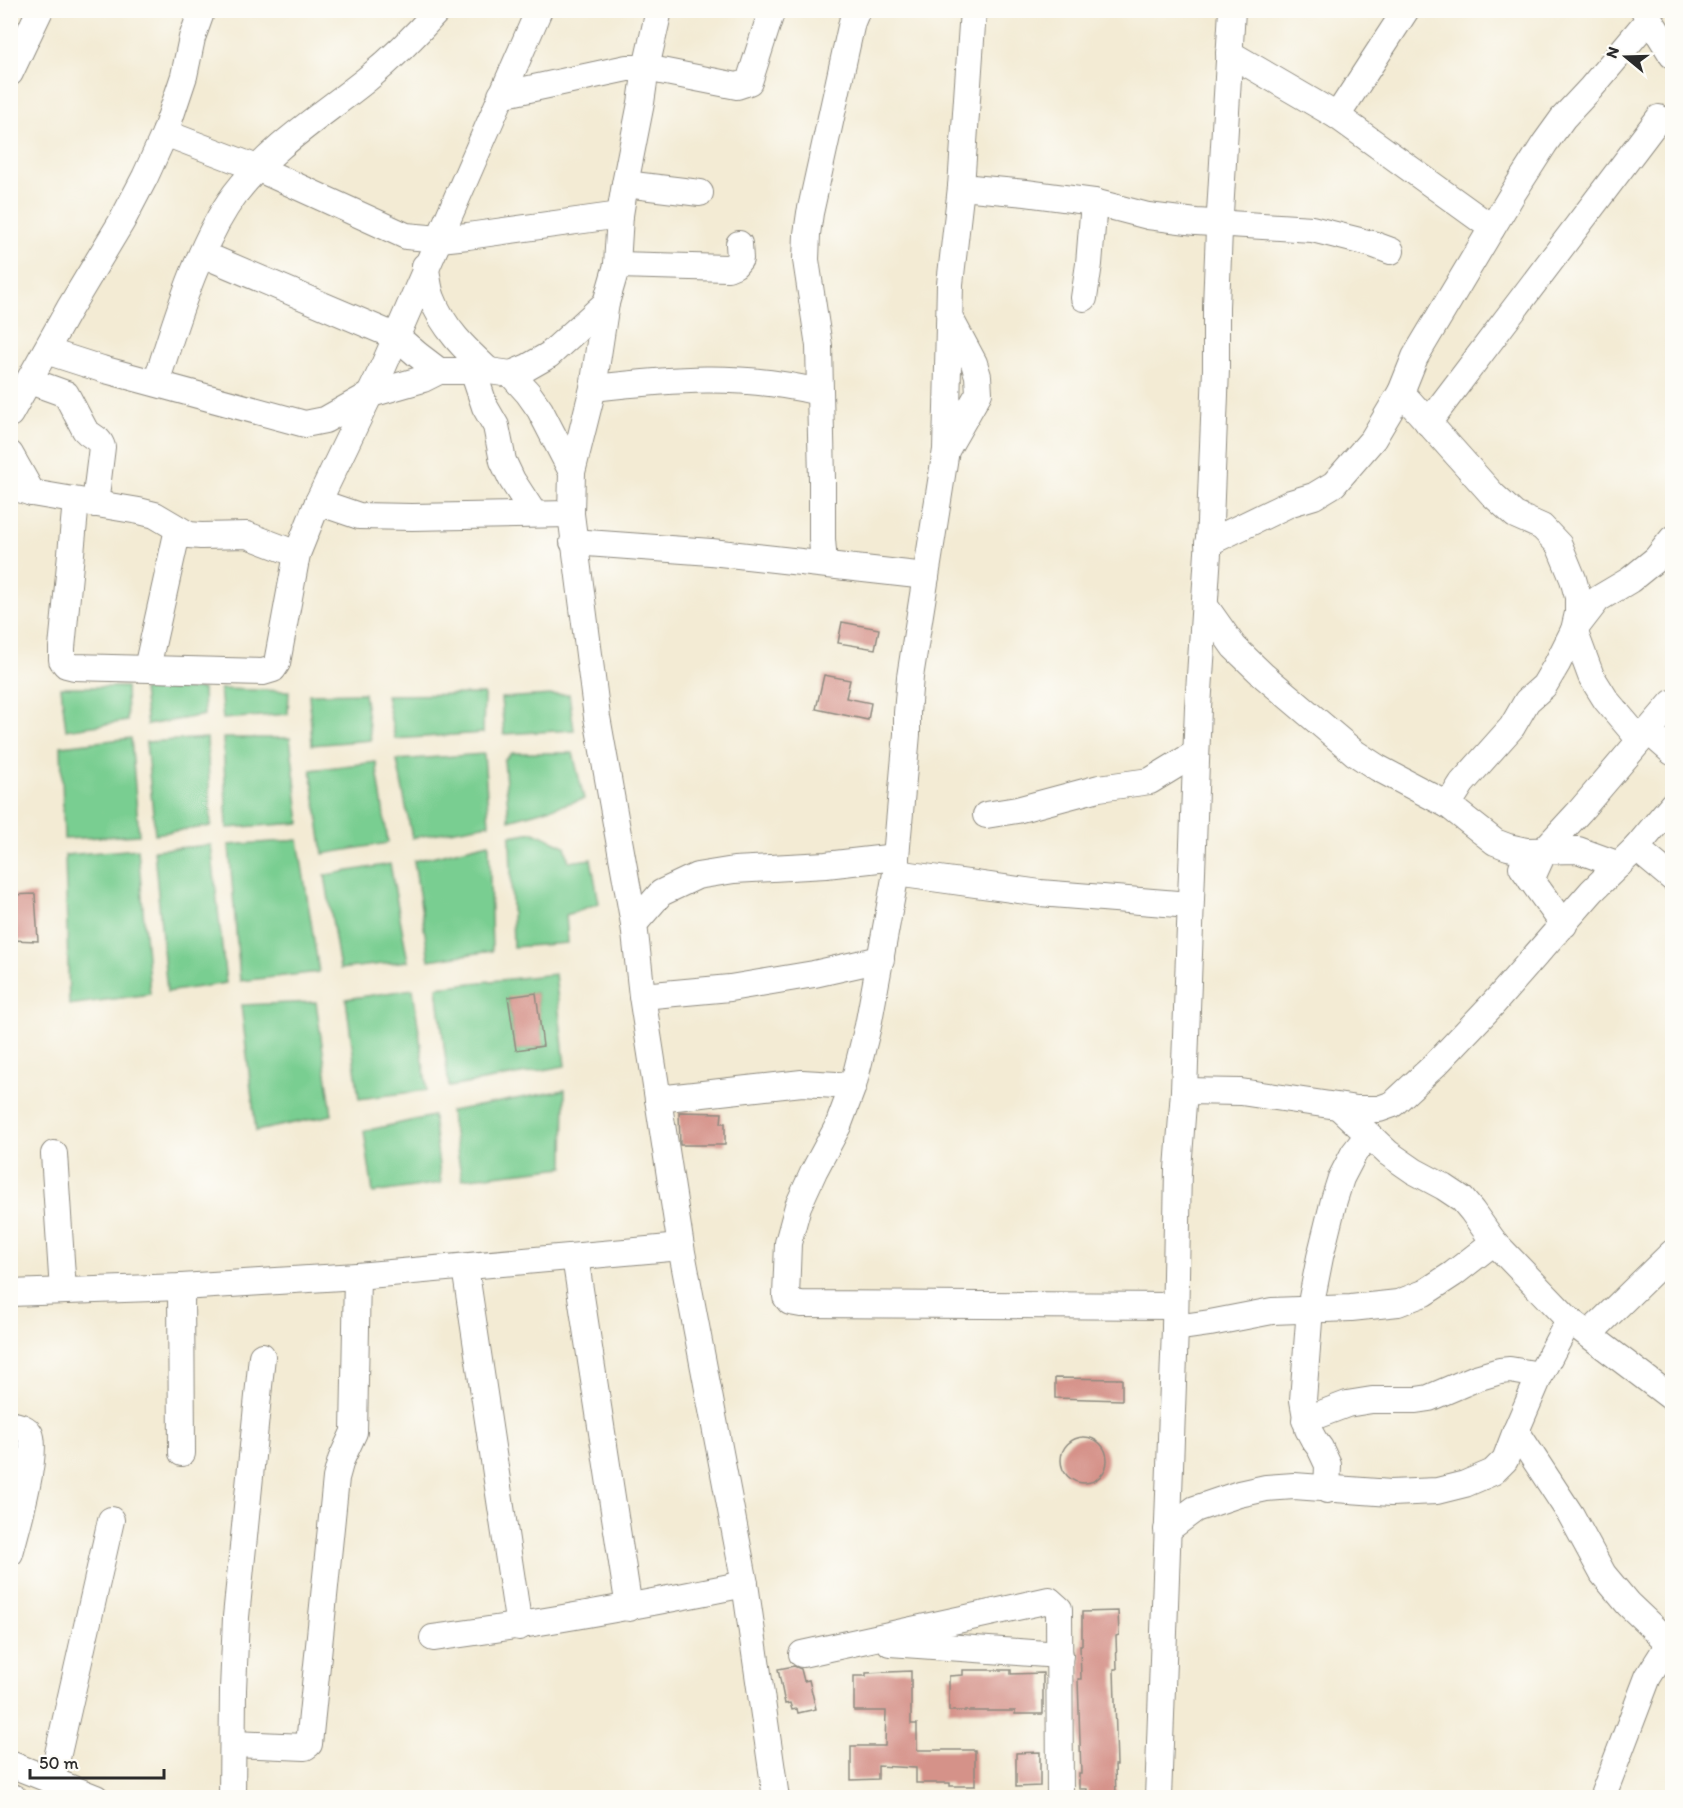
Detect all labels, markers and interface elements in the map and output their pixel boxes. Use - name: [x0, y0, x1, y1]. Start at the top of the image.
- north arrow: [1596, 27, 1656, 87]
- text: N: [1602, 44, 1623, 60]
- scale bar: [30, 1742, 164, 1780]
- text: 50 m: [39, 1752, 79, 1774]

